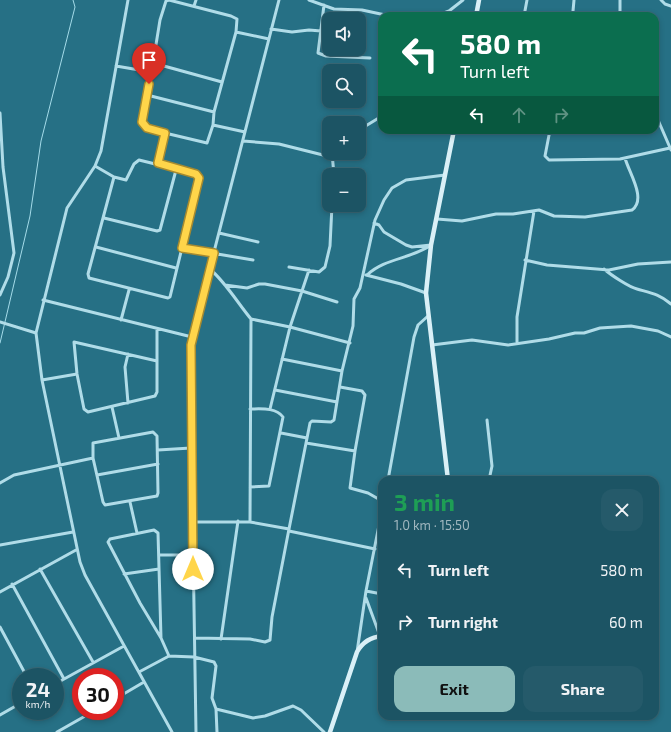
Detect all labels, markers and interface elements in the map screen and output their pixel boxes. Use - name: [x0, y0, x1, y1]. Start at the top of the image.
- map controls: [322, 12, 366, 212]
- button: sound: [322, 12, 366, 56]
- text: 580 m: [460, 26, 541, 60]
- icon: left: [394, 28, 446, 80]
- pin: [132, 43, 166, 84]
- icon: arrive: [138, 49, 160, 71]
- text: Turn left: [460, 60, 530, 82]
- button: search: [322, 64, 366, 108]
- icon: left: [466, 104, 488, 126]
- icon: ahead: [508, 104, 530, 126]
- icon: right: [550, 104, 572, 126]
- button: +: [322, 116, 366, 160]
- button: −: [322, 168, 366, 212]
- text: 3 min: [394, 487, 455, 516]
- button: close: [601, 489, 643, 531]
- text: 1.0 km · 15:50: [394, 517, 470, 533]
- position arrow: [172, 548, 214, 590]
- icon: left: [394, 559, 416, 581]
- text: Turn left: [428, 561, 489, 579]
- text: 580 m: [600, 561, 643, 579]
- icon: right: [394, 611, 416, 633]
- text: Turn right: [428, 613, 498, 631]
- text: 60 m: [609, 613, 643, 631]
- button: Exit: [394, 666, 515, 712]
- button: Share: [523, 666, 643, 712]
- speed limit sign: 30: [72, 668, 124, 720]
- text: 24: [26, 677, 50, 701]
- text: km/h: [26, 698, 50, 710]

